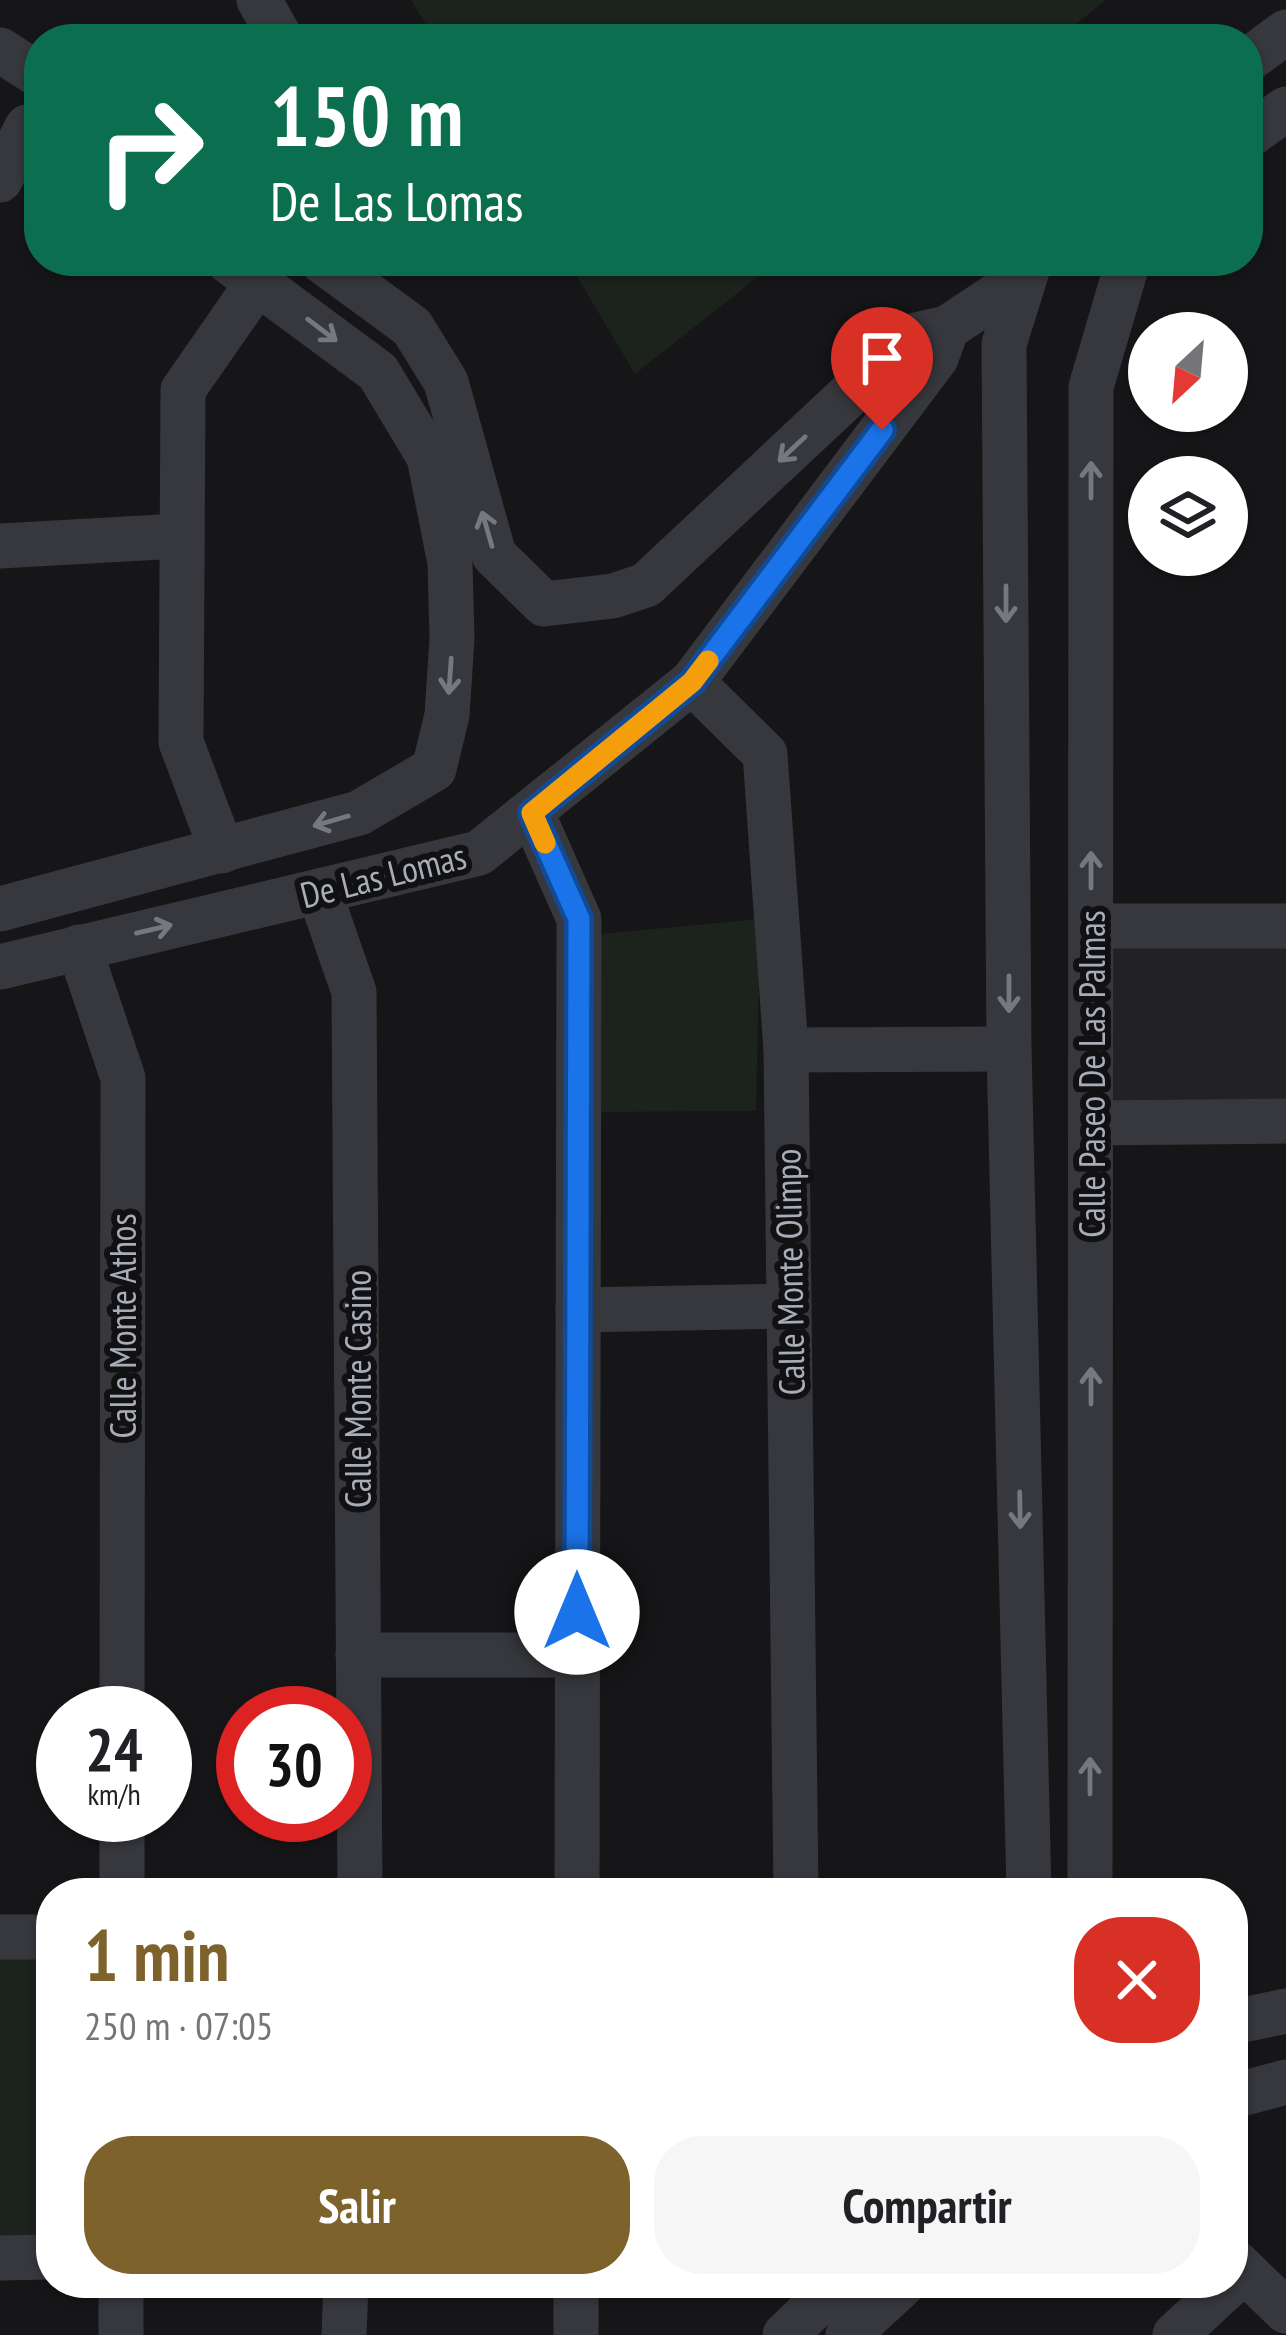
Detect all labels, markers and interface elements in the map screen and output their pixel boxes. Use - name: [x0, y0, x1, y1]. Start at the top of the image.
- text: 150 m: [270, 60, 463, 169]
- icon: right: [72, 72, 228, 228]
- text: De Las Lomas: [270, 166, 523, 236]
- pin: [831, 307, 933, 430]
- north arrow: [1128, 312, 1248, 432]
- map controls: [1128, 312, 1248, 576]
- one-way arrow: [305, 317, 338, 342]
- icon: arrive: [849, 325, 915, 391]
- one-way arrow: [777, 434, 807, 462]
- button: layers: [1128, 456, 1248, 576]
- one-way arrow: [1080, 461, 1102, 500]
- one-way arrow: [475, 511, 497, 549]
- one-way arrow: [995, 584, 1017, 623]
- one-way arrow: [438, 656, 461, 695]
- one-way arrow: [312, 811, 350, 833]
- street label: De Las Lomas: [295, 832, 471, 918]
- one-way arrow: [1080, 851, 1102, 890]
- street label: Calle Paseo De Las Palmas: [1068, 910, 1115, 1238]
- one-way arrow: [135, 917, 173, 939]
- one-way arrow: [998, 974, 1020, 1013]
- street label: Calle Monte Olimpo: [763, 1148, 815, 1396]
- street label: Calle Monte Athos: [99, 1213, 146, 1439]
- street label: Calle Monte Casino: [334, 1270, 381, 1508]
- one-way arrow: [1080, 1367, 1102, 1406]
- one-way arrow: [1008, 1490, 1031, 1529]
- position arrow: [514, 1549, 640, 1675]
- speed limit sign: 30: [216, 1686, 372, 1842]
- text: 24: [85, 1710, 143, 1788]
- one-way arrow: [1079, 1757, 1101, 1796]
- text: km/h: [87, 1774, 141, 1813]
- text: 1 min: [84, 1908, 229, 2001]
- button: close: [1074, 1917, 1200, 2043]
- text: 250 m · 07:05: [84, 2000, 273, 2051]
- button: Salir: [84, 2136, 630, 2274]
- button: Compartir: [654, 2136, 1200, 2274]

